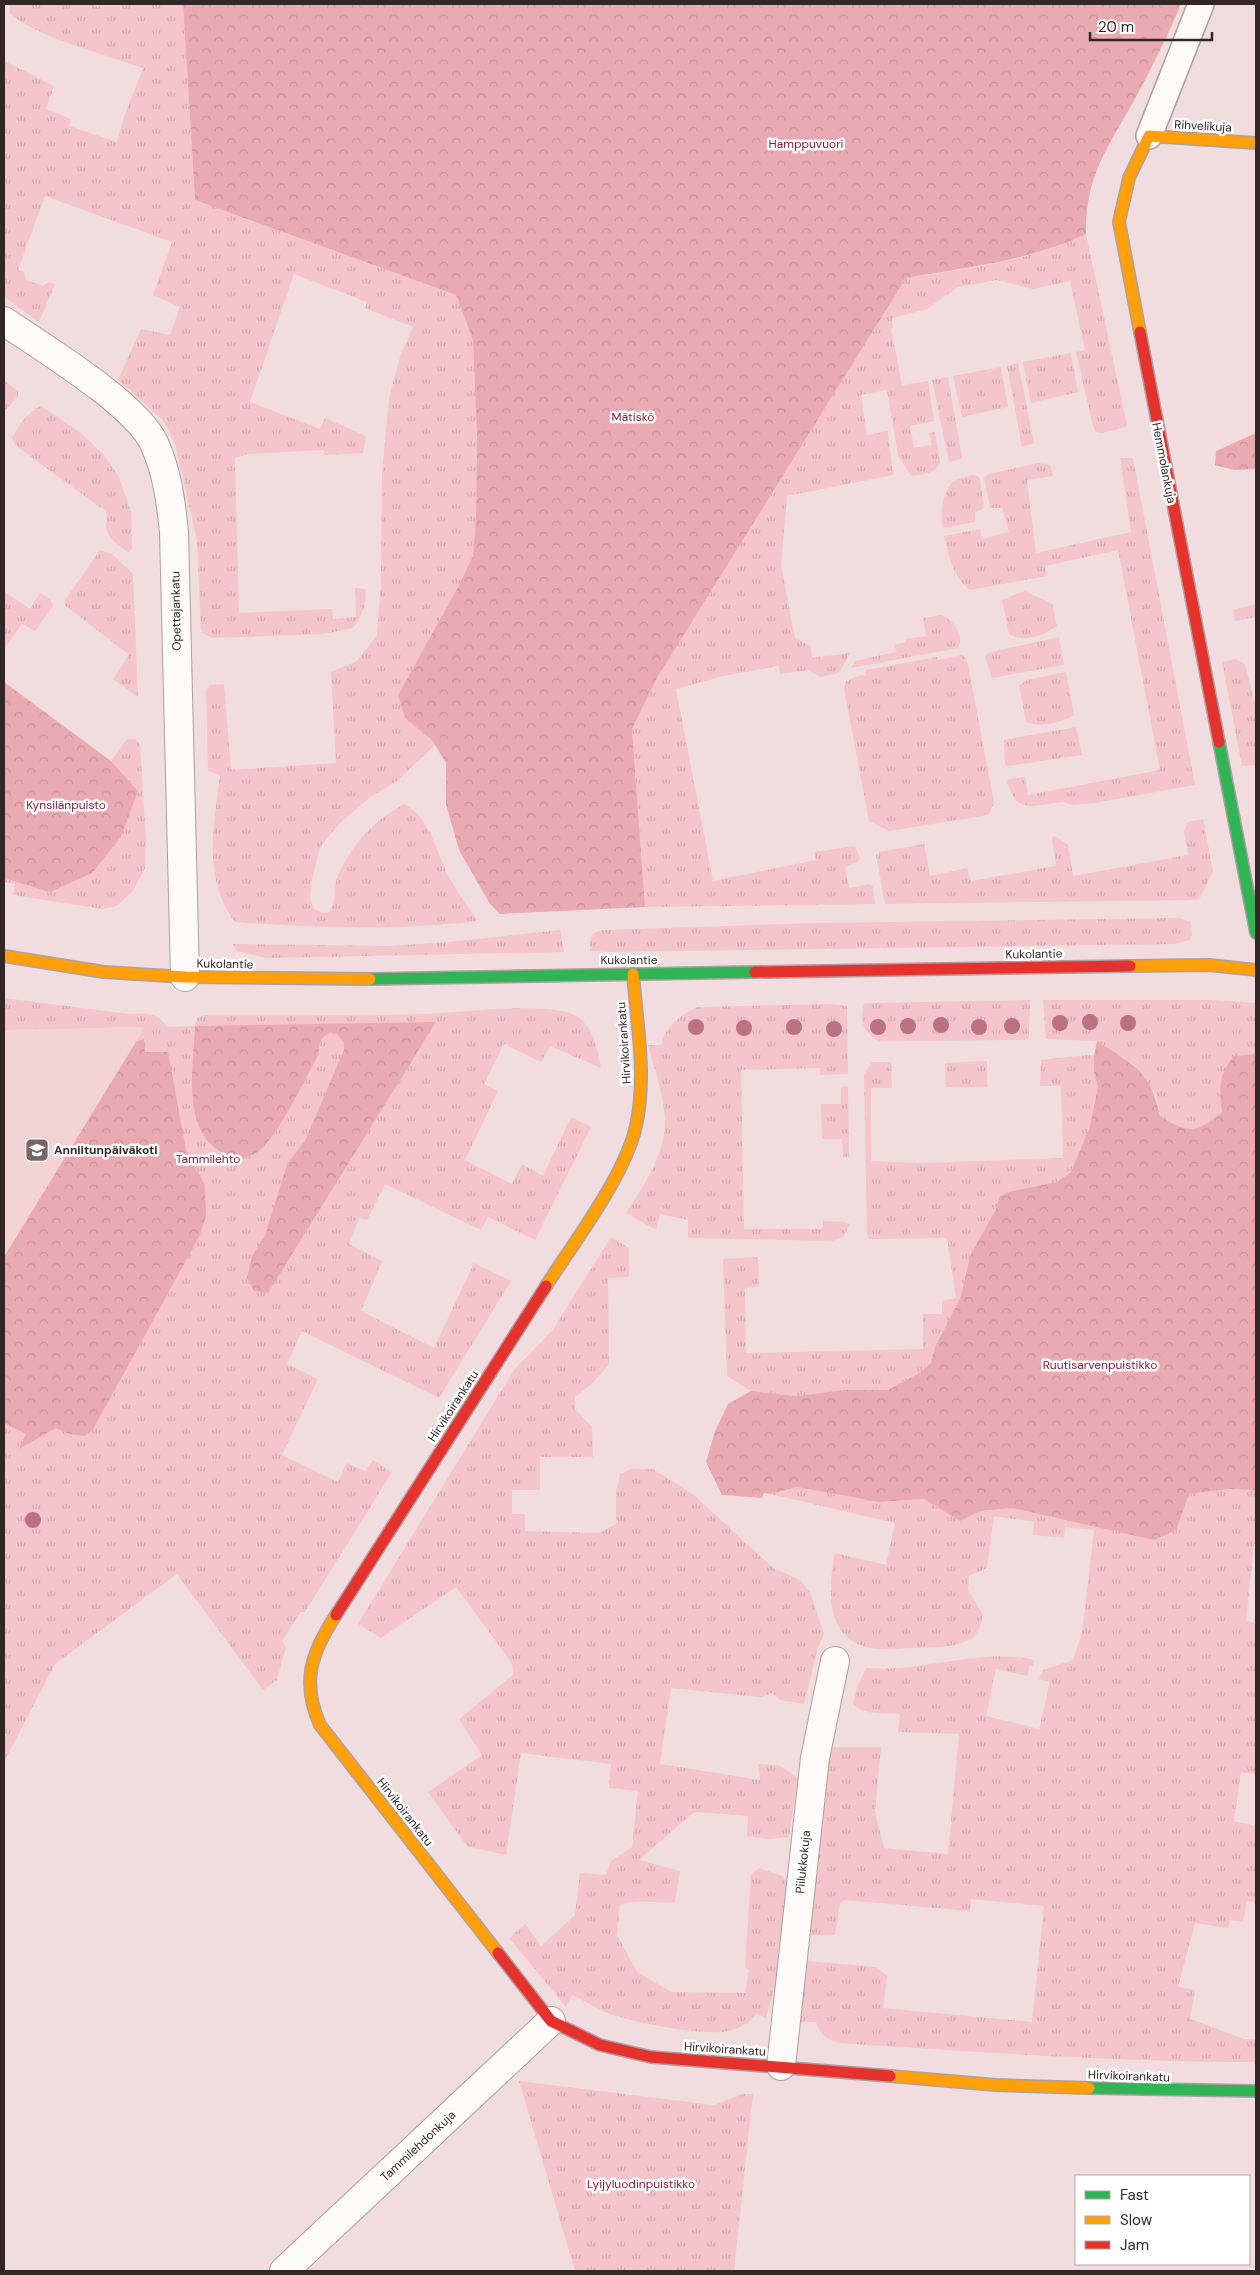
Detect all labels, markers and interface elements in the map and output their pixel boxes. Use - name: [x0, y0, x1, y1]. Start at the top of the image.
- scale bar: [1090, 10, 1212, 42]
- text: 20 m: [1098, 17, 1134, 37]
- street label: Rihvelikuja: [1174, 117, 1232, 135]
- park label: Hamppuvuori: [769, 136, 844, 152]
- park label: Mätiskö: [612, 409, 654, 425]
- street label: Hemmolankuja: [1148, 421, 1180, 505]
- street label: Opettajankatu: [167, 571, 185, 651]
- park label: Kynsilänpuisto: [26, 797, 106, 813]
- street label: Kukolantie: [1005, 946, 1063, 962]
- street label: Kukolantie: [601, 952, 658, 968]
- street label: Kukolantie: [196, 956, 254, 972]
- street label: Hirvikoirankatu: [613, 1001, 635, 1085]
- school or university icon: Anniitunpäiväkoti: [24, 1137, 50, 1163]
- place label: Anniitunpäiväkoti: [54, 1142, 158, 1158]
- park label: Tammilehto: [176, 1151, 240, 1167]
- park label: Ruutisarvenpuistikko: [1043, 1357, 1157, 1373]
- street label: Hirvikoirankatu: [424, 1367, 482, 1445]
- street label: Hirvikoirankatu: [373, 1775, 437, 1849]
- street label: Piilukkokuja: [792, 1830, 814, 1894]
- street label: Hirvikoirankatu: [683, 2038, 767, 2060]
- street label: Hirvikoirankatu: [1088, 2067, 1170, 2085]
- street label: Tammilehdonkuja: [377, 2107, 459, 2185]
- legend: [1075, 2175, 1250, 2265]
- park label: Lyijyluodinpuistikko: [587, 2176, 695, 2192]
- text: Fast: [1120, 2185, 1149, 2205]
- text: Slow: [1120, 2210, 1153, 2230]
- text: Jam: [1120, 2235, 1149, 2255]

